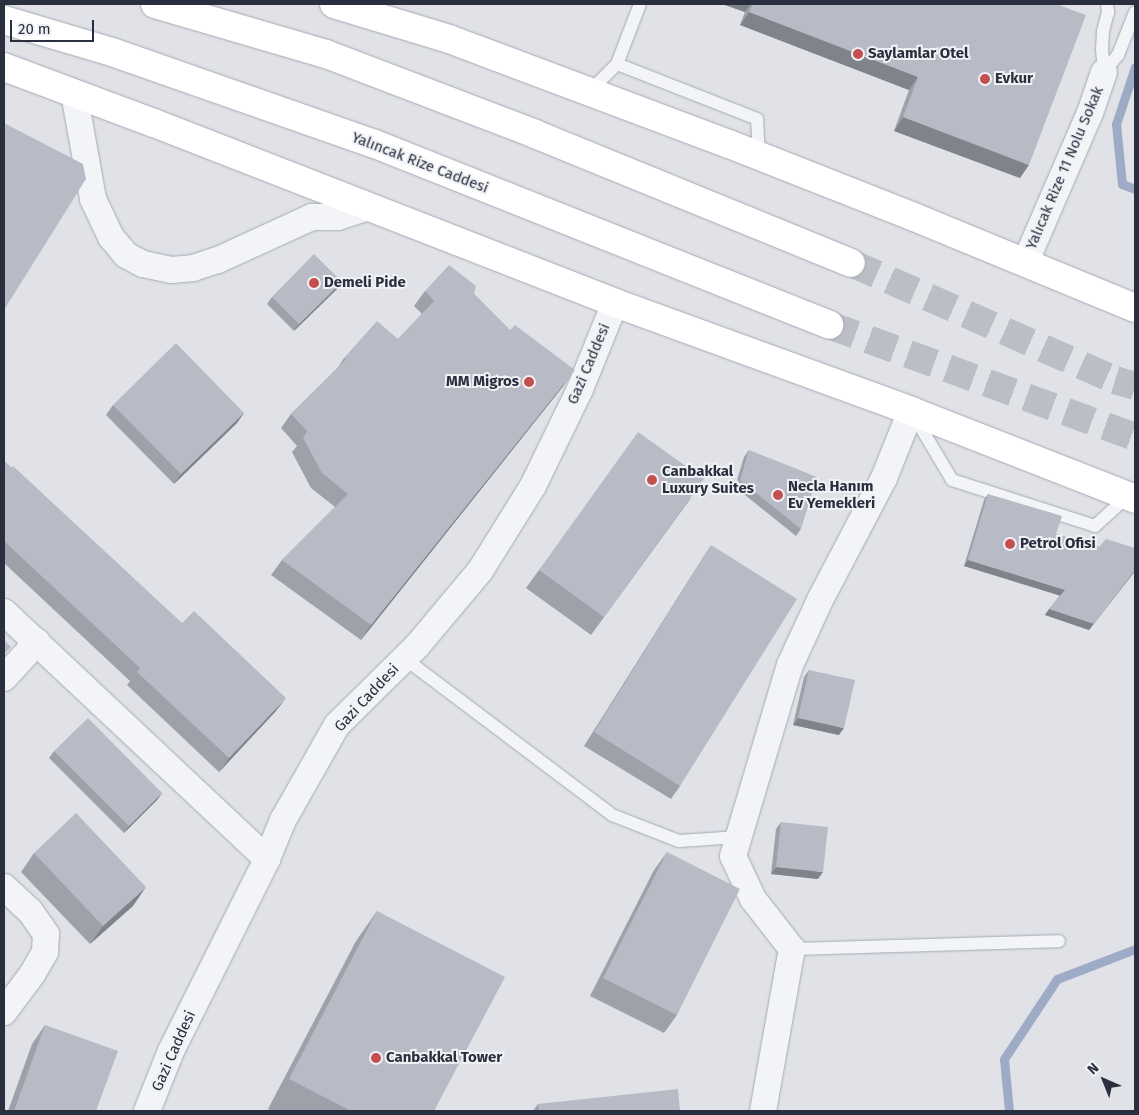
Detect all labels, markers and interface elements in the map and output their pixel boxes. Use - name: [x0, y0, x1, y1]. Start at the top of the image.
- scale bar: [12, 10, 96, 42]
- text: 20 m: [18, 20, 51, 38]
- place label: Saylamlar Otel: [868, 45, 968, 63]
- marker: Saylamlar Otel: [852, 48, 864, 60]
- place label: Evkur: [995, 70, 1033, 88]
- marker: Evkur: [979, 73, 991, 85]
- street label: Yalıcak Rize 11 Nolu Sokak: [1022, 84, 1108, 252]
- street label: Yalıncak Rize Caddesi: [349, 129, 491, 197]
- place label: Demeli Pide: [324, 274, 406, 292]
- marker: Demeli Pide: [308, 277, 320, 289]
- street label: Gazi Caddesi: [564, 321, 614, 407]
- place label: MM Migros: [446, 373, 519, 391]
- marker: MM Migros: [523, 376, 535, 388]
- place label: Canbakkal Luxury Suites: [662, 462, 754, 497]
- marker: Canbakkal Luxury Suites: [646, 474, 658, 486]
- place label: Necla Hanım Ev Yemekleri: [788, 477, 875, 512]
- marker: Necla Hanım Ev Yemekleri: [772, 489, 784, 501]
- place label: Petrol Ofisi: [1020, 535, 1096, 553]
- marker: Petrol Ofisi: [1004, 538, 1016, 550]
- street label: Gazi Caddesi: [331, 660, 403, 736]
- street label: Gazi Caddesi: [148, 1008, 200, 1094]
- place label: Canbakkal Tower: [386, 1049, 502, 1067]
- marker: Canbakkal Tower: [370, 1052, 382, 1064]
- north arrow: [1079, 1055, 1129, 1105]
- text: N: [1084, 1060, 1102, 1078]

